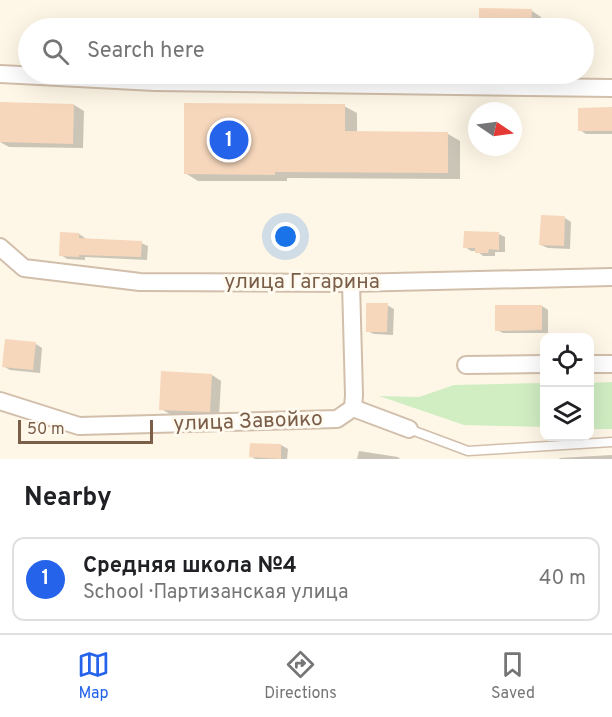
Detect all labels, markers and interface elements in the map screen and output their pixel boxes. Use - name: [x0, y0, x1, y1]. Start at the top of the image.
- search box: [18, 18, 594, 84]
- icon: search: [39, 35, 72, 68]
- text: Search here: [87, 38, 205, 65]
- north arrow: [468, 102, 522, 156]
- pin: 1: [210, 118, 248, 162]
- your location: [271, 222, 300, 251]
- street label: улица Гагарина: [224, 269, 380, 296]
- map controls: [540, 333, 594, 441]
- button: locate: [540, 333, 594, 387]
- button: layers: [540, 387, 594, 441]
- street label: улица Завойко: [173, 406, 323, 438]
- scale bar: [18, 417, 153, 444]
- text: 50 m: [27, 420, 65, 440]
- text: Nearby: [24, 482, 112, 515]
- text: Средняя школа №4: [83, 553, 297, 580]
- text: 1: [42, 566, 50, 592]
- text: 40 m: [539, 566, 586, 592]
- text: School · Партизанская улица: [83, 580, 349, 606]
- tab: Map: [77, 648, 110, 704]
- tab: Directions: [264, 648, 337, 704]
- tab: Saved: [491, 648, 535, 704]

